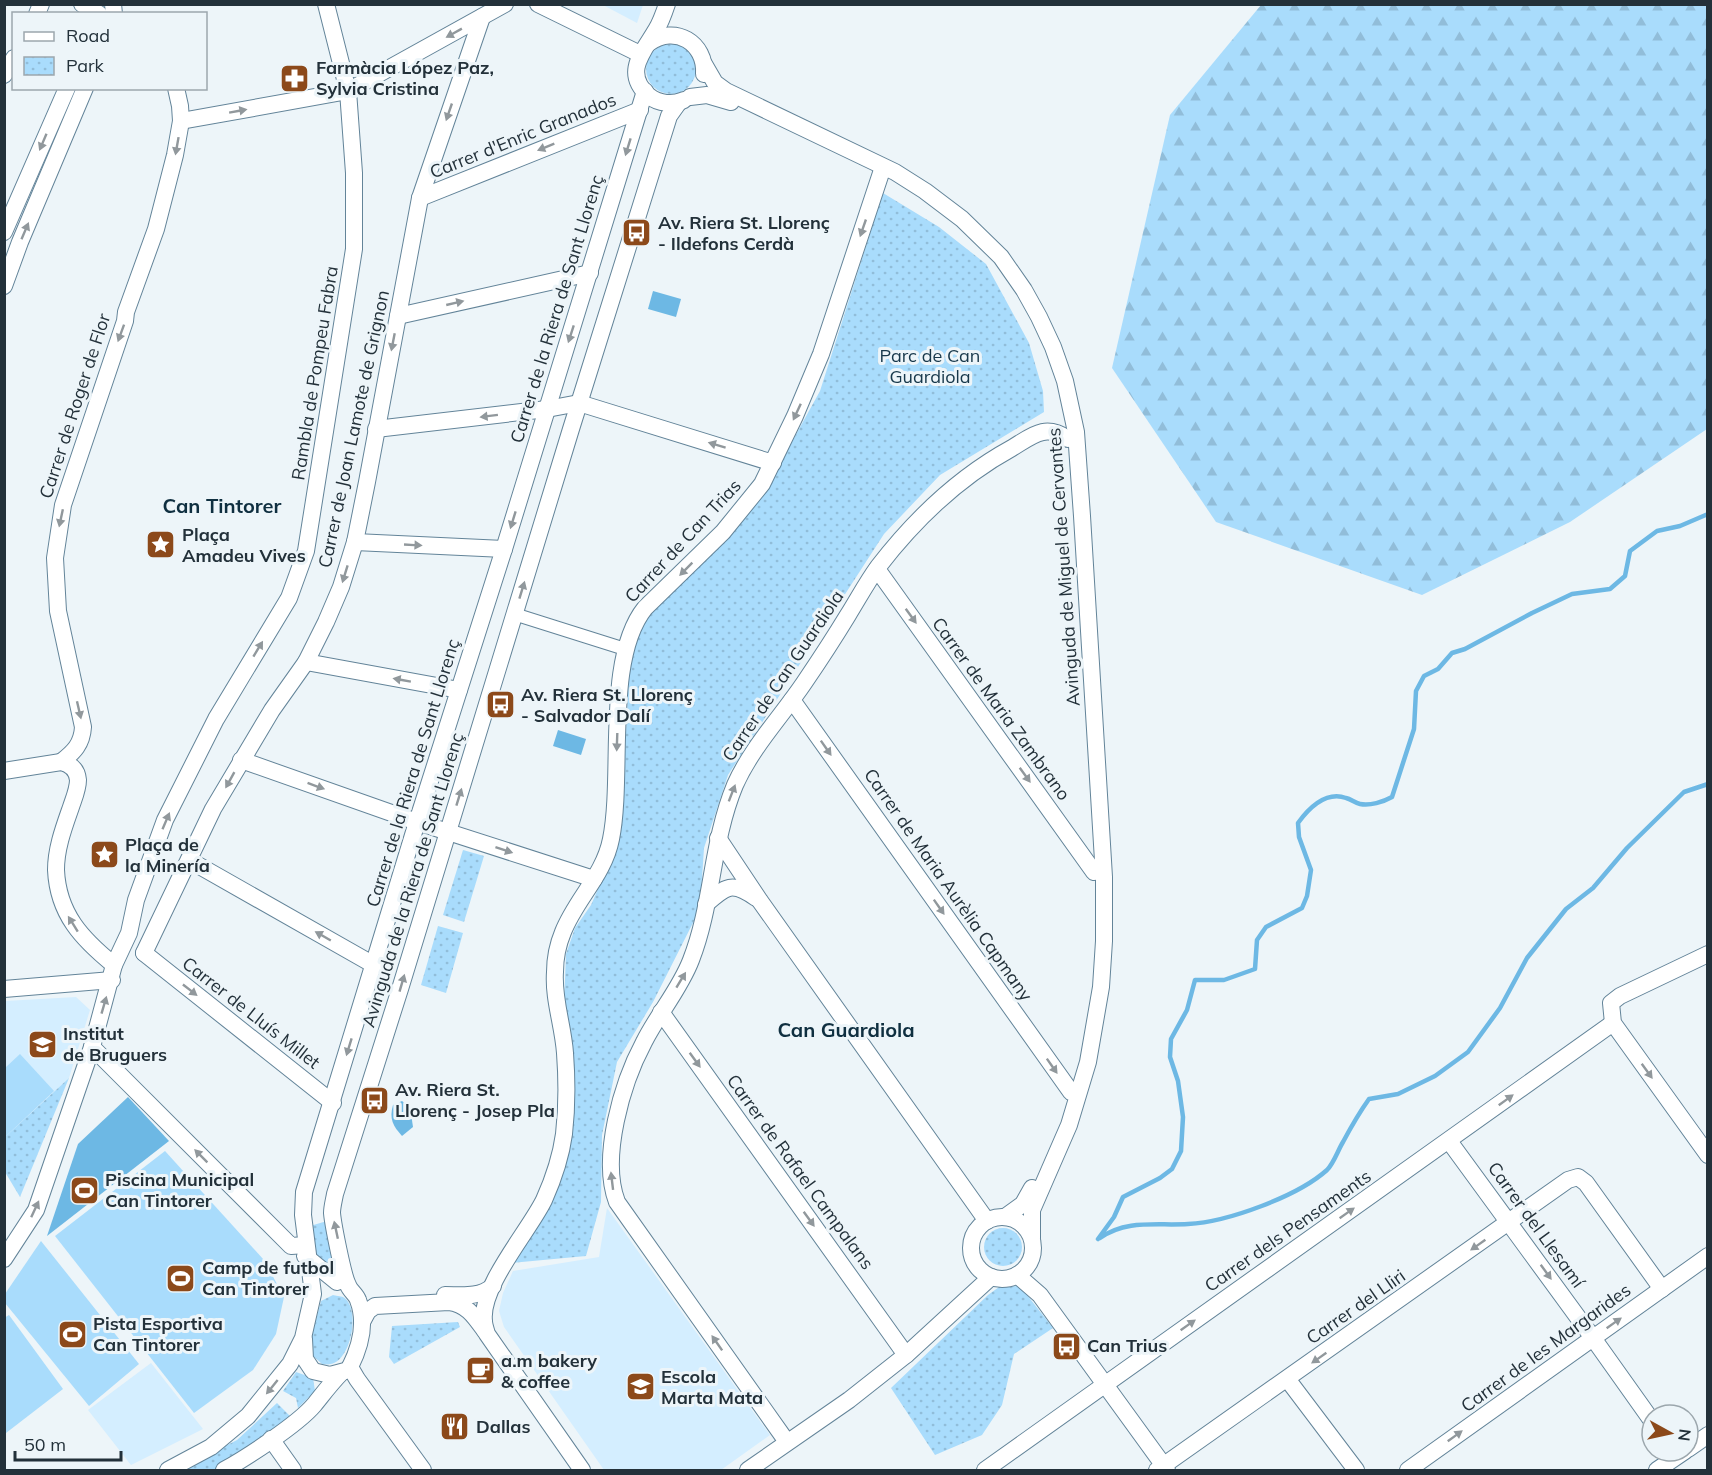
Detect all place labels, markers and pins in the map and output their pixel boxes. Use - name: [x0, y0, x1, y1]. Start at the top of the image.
- place label: Farmàcia López Paz, Sylvia Cristina: [316, 56, 494, 100]
- pharmacy icon: Farmàcia López Paz, Sylvia Cristina: [279, 62, 311, 94]
- place label: Av. Riera St. Llorenç - Ildefons Cerdà: [658, 211, 830, 255]
- bus stop icon: Av. Riera St. Llorenç - Ildefons Cerdà: [621, 217, 653, 249]
- place label: Plaça Amadeu Vives: [182, 523, 306, 567]
- place icon: Plaça Amadeu Vives: [145, 529, 177, 561]
- place label: Av. Riera St. Llorenç - Salvador Dalí: [521, 683, 693, 727]
- bus stop icon: Av. Riera St. Llorenç - Salvador Dalí: [484, 689, 516, 721]
- place label: Plaça de la Minería: [125, 833, 210, 877]
- place icon: Plaça de la Minería: [88, 839, 120, 871]
- place label: Institut de Bruguers: [63, 1022, 167, 1066]
- school or university icon: Institut de Bruguers: [26, 1028, 58, 1060]
- place label: Av. Riera St. Llorenç - Josep Pla: [395, 1078, 555, 1122]
- bus stop icon: Av. Riera St. Llorenç - Josep Pla: [358, 1084, 390, 1116]
- place label: Piscina Municipal Can Tintorer: [105, 1168, 254, 1212]
- sports icon: Piscina Municipal Can Tintorer: [68, 1174, 100, 1206]
- place label: Camp de futbol Can Tintorer: [202, 1256, 334, 1300]
- sports icon: Camp de futbol Can Tintorer: [165, 1262, 197, 1294]
- place label: Pista Esportiva Can Tintorer: [93, 1312, 223, 1356]
- sports icon: Pista Esportiva Can Tintorer: [56, 1318, 88, 1350]
- bus stop icon: Can Trius: [1050, 1330, 1082, 1362]
- place label: Can Trius: [1087, 1334, 1167, 1357]
- place label: a.m bakery & coffee: [501, 1349, 597, 1393]
- cafe icon: a.m bakery & coffee: [464, 1355, 496, 1387]
- place label: Escola Marta Mata: [661, 1365, 763, 1409]
- school or university icon: Escola Marta Mata: [624, 1371, 656, 1403]
- restaurant icon: Dallas: [439, 1411, 471, 1443]
- place label: Dallas: [476, 1415, 530, 1438]

